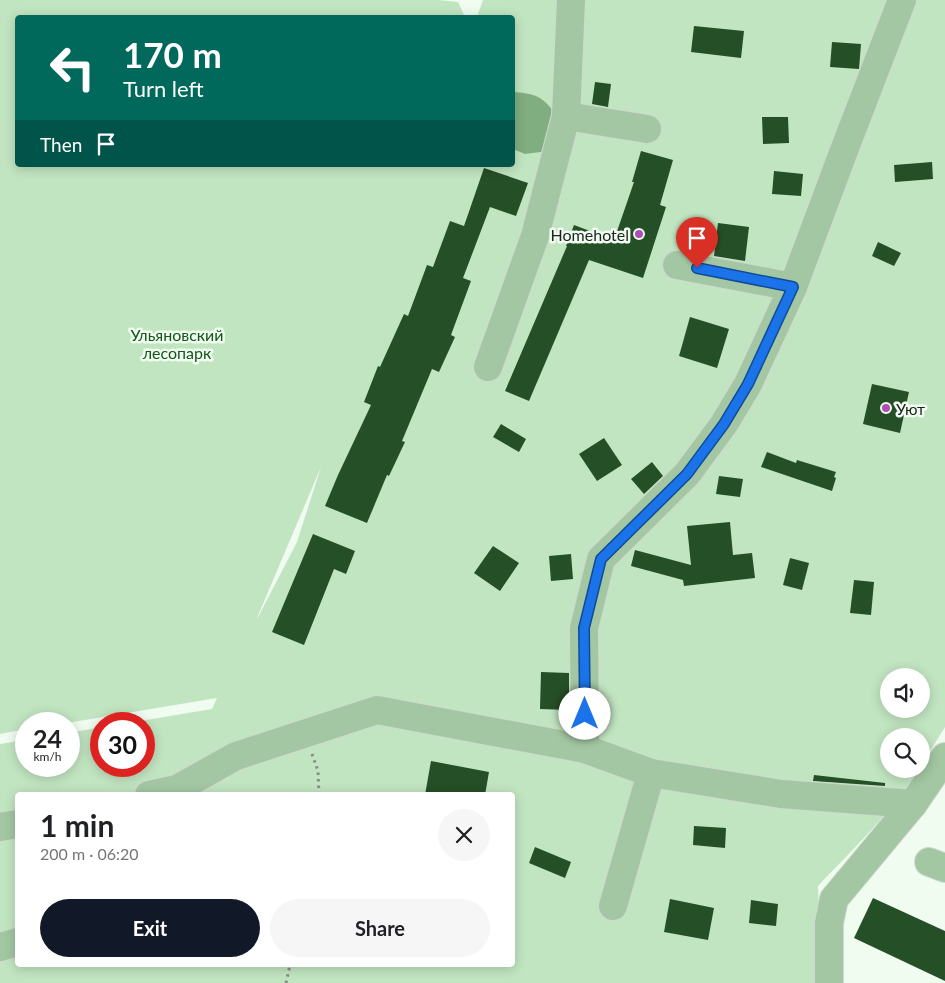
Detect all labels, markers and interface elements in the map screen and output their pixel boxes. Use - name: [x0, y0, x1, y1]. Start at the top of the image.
- text: 170 m: [123, 33, 222, 75]
- icon: left: [40, 35, 105, 100]
- text: Turn left: [123, 75, 204, 102]
- icon: arrive: [92, 130, 120, 158]
- text: Then: [40, 133, 82, 156]
- pin: [676, 217, 718, 268]
- icon: arrive: [683, 224, 711, 252]
- place label: Homehotel: [551, 225, 629, 244]
- marker: Homehotel: [633, 228, 645, 240]
- park label: Ульяновский лесопарк: [130, 325, 224, 362]
- place label: Уют: [896, 399, 925, 418]
- marker: Уют: [880, 402, 892, 414]
- map controls: [880, 668, 930, 778]
- button: sound: [880, 668, 930, 718]
- position arrow: [558, 687, 610, 739]
- speed limit sign: 30: [90, 712, 155, 777]
- text: 24: [33, 723, 62, 753]
- button: search: [880, 728, 930, 778]
- text: km/h: [33, 749, 62, 764]
- text: 1 min: [40, 807, 114, 843]
- button: close: [438, 809, 490, 861]
- text: 200 m · 06:20: [40, 844, 139, 863]
- button: Exit: [40, 899, 260, 957]
- button: Share: [270, 899, 490, 957]

